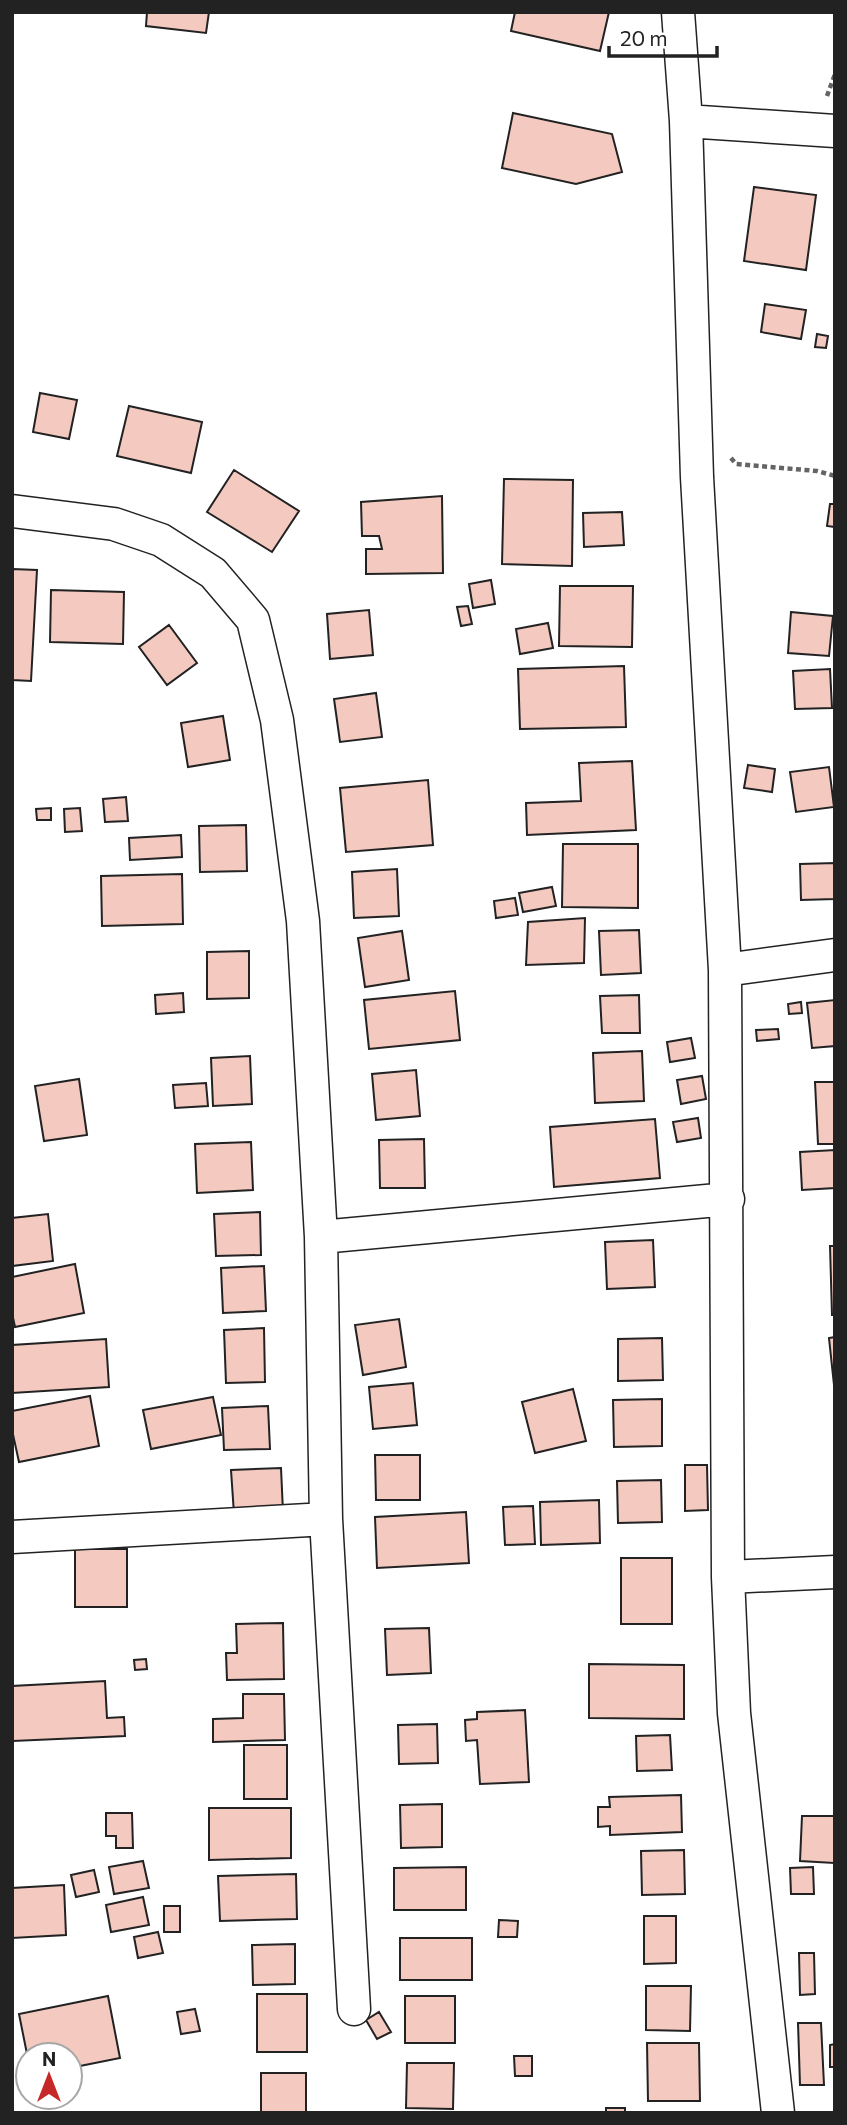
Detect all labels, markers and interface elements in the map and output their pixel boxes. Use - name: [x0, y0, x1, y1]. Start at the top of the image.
- scale bar: [609, 14, 718, 58]
- text: 20 m: [620, 25, 668, 50]
- north arrow: [14, 2041, 84, 2111]
- text: N: [42, 2047, 56, 2070]

